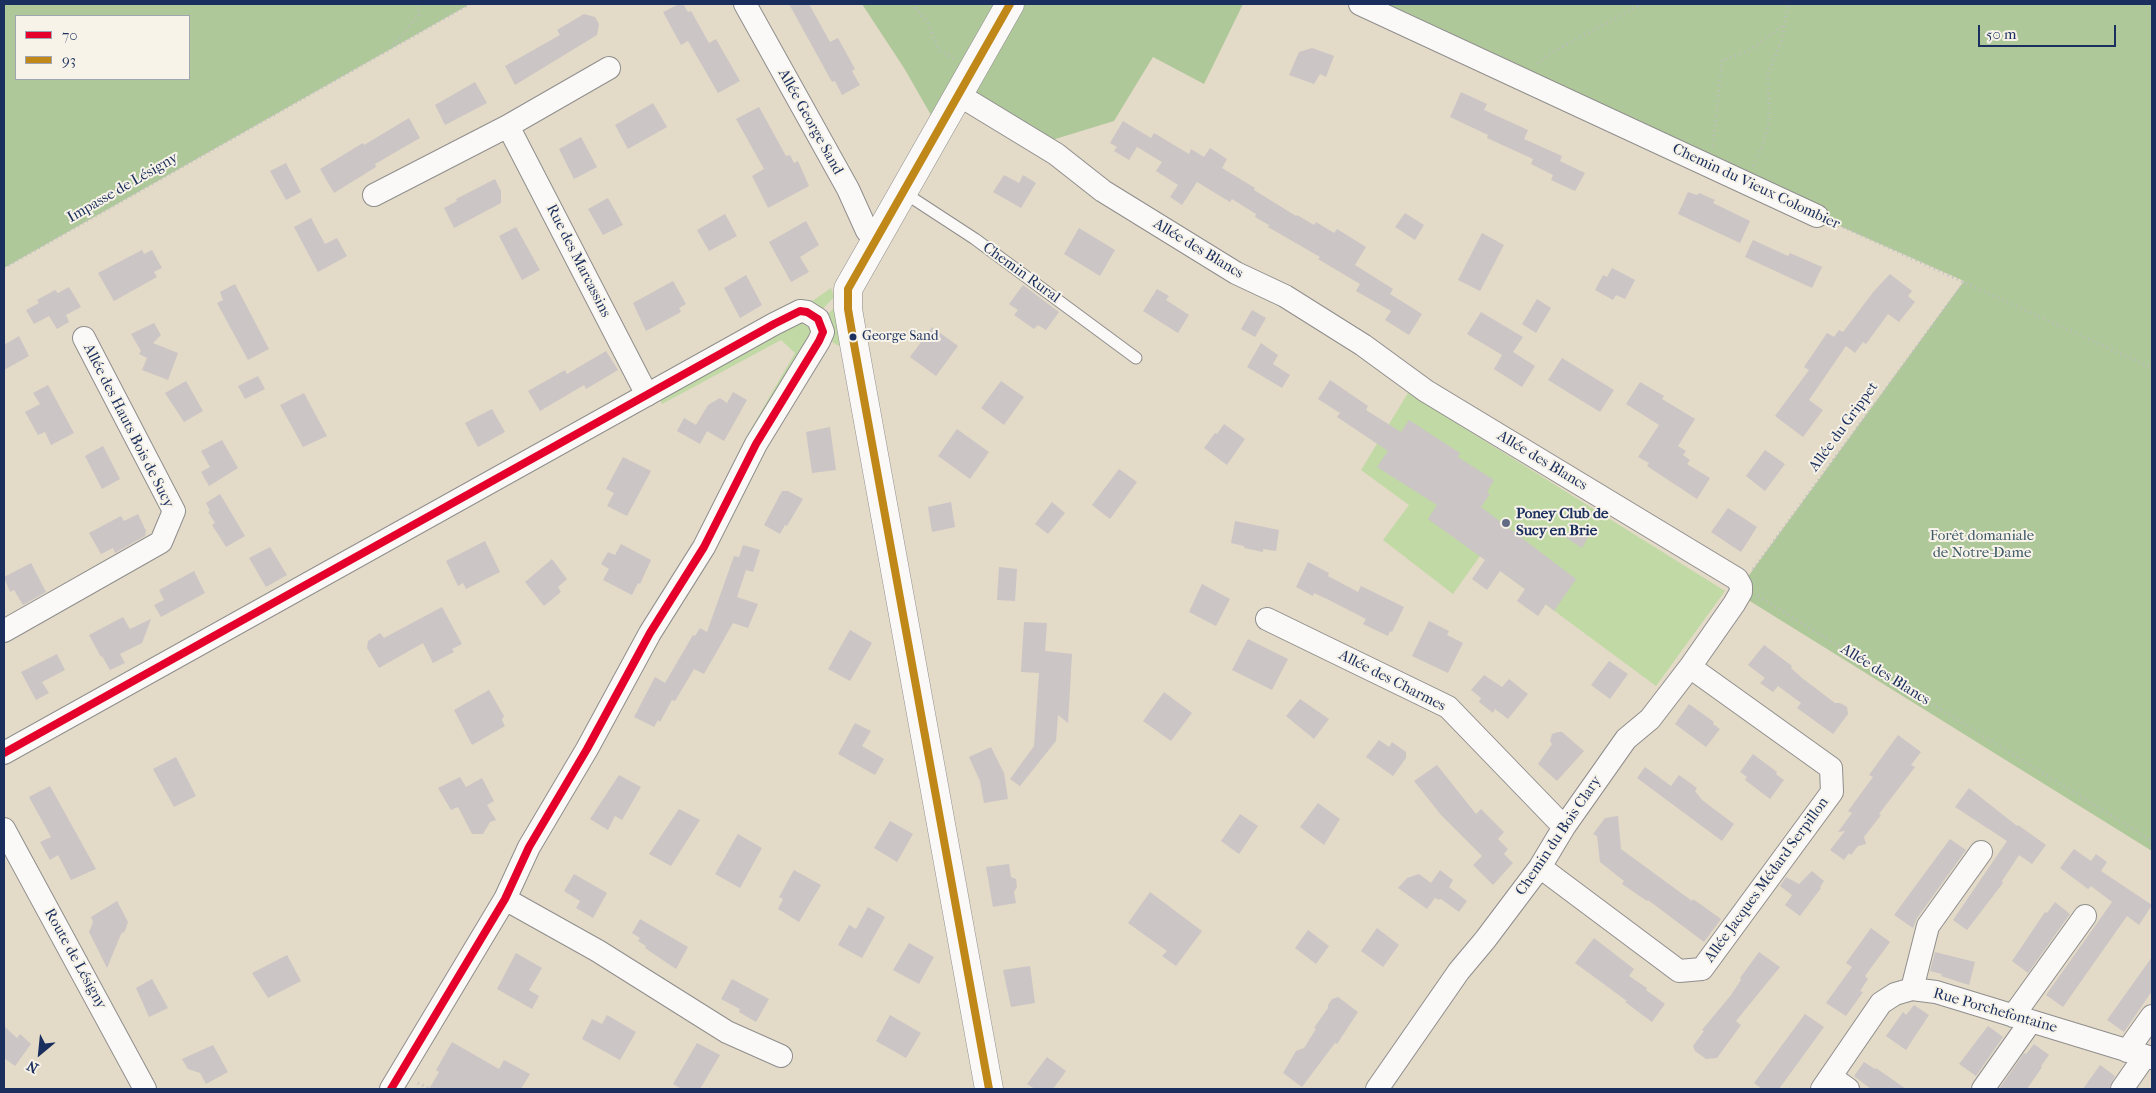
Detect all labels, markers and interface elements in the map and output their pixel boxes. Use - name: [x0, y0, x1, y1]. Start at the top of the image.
- legend: [15, 15, 190, 80]
- scale bar: [1981, 15, 2118, 47]
- text: 50 m: [1986, 25, 2016, 43]
- text: 70: [62, 26, 77, 44]
- text: 93: [62, 51, 76, 69]
- street label: Allée George Sand: [774, 66, 846, 178]
- street label: Chemin du Vieux Colombier: [1669, 140, 1843, 234]
- street label: Impasse de Lésigny: [65, 149, 181, 227]
- street label: Rue des Marcassins: [542, 202, 614, 320]
- street label: Allée des Blancs: [1150, 215, 1246, 283]
- street label: Chemin Rural: [979, 239, 1063, 307]
- place label: George Sand: [862, 329, 939, 345]
- marker: George Sand: [848, 332, 858, 342]
- street label: Allée des Hauts Bois de Sucy: [79, 341, 177, 511]
- street label: Allée du Grippet: [1805, 379, 1883, 475]
- street label: Allée des Blancs: [1494, 427, 1590, 495]
- place label: Poney Club de Sucy en Brie: [1516, 505, 1608, 540]
- marker: Poney Club de Sucy en Brie: [1500, 517, 1512, 529]
- park label: Forêt domaniale de Notre-Dame: [1930, 527, 2034, 562]
- street label: Allée des Blancs: [1837, 640, 1933, 710]
- street label: Allée des Charmes: [1336, 646, 1448, 716]
- street label: Chemin du Bois Clary: [1512, 773, 1606, 899]
- street label: Allée Jacques Médard Serpillon: [1701, 794, 1833, 966]
- street label: Route de Lésigny: [40, 906, 110, 1012]
- street label: Rue Porchefontaine: [1931, 985, 2059, 1037]
- north arrow: [15, 1028, 65, 1078]
- text: N: [24, 1057, 41, 1077]

